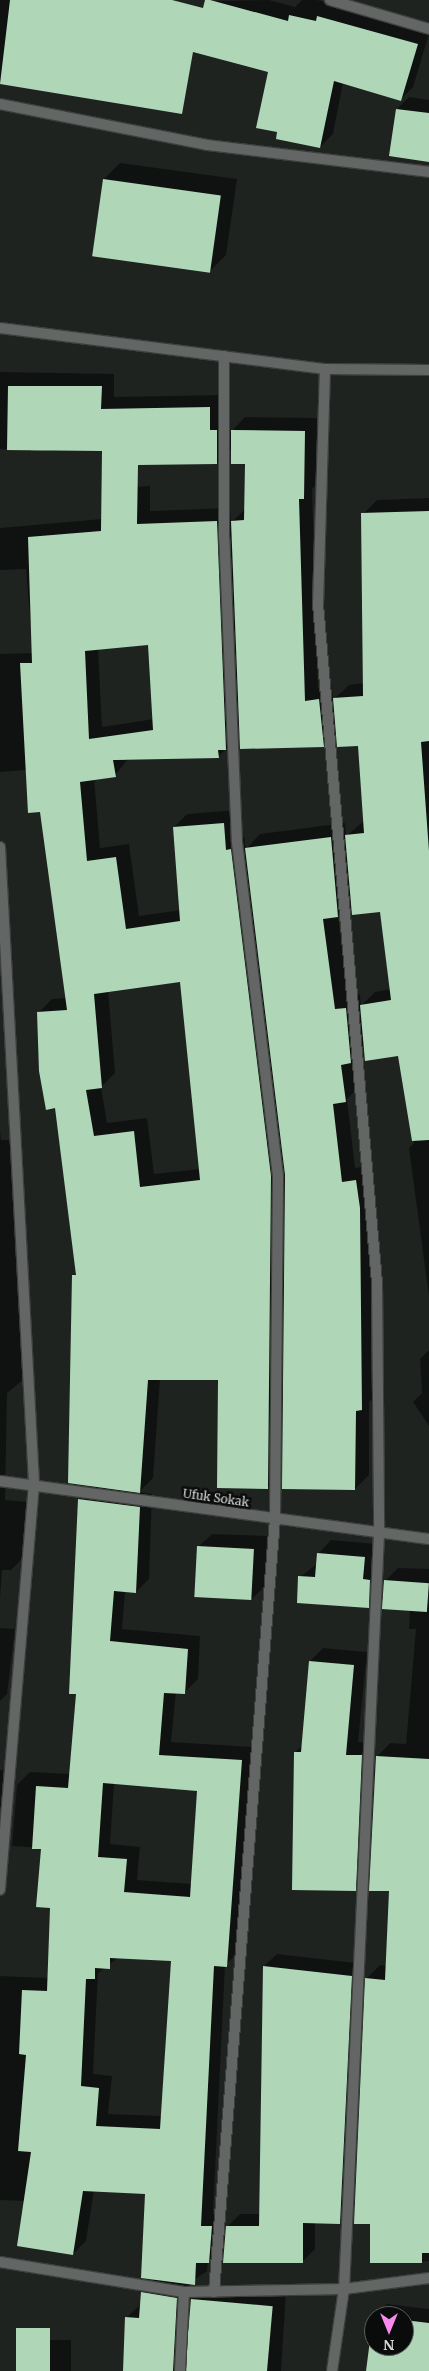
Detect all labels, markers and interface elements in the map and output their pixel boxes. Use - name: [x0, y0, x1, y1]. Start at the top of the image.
- street label: Ufuk Sokak: [182, 1486, 250, 1510]
- north arrow: [364, 2306, 414, 2356]
- text: N: [383, 2336, 395, 2354]

